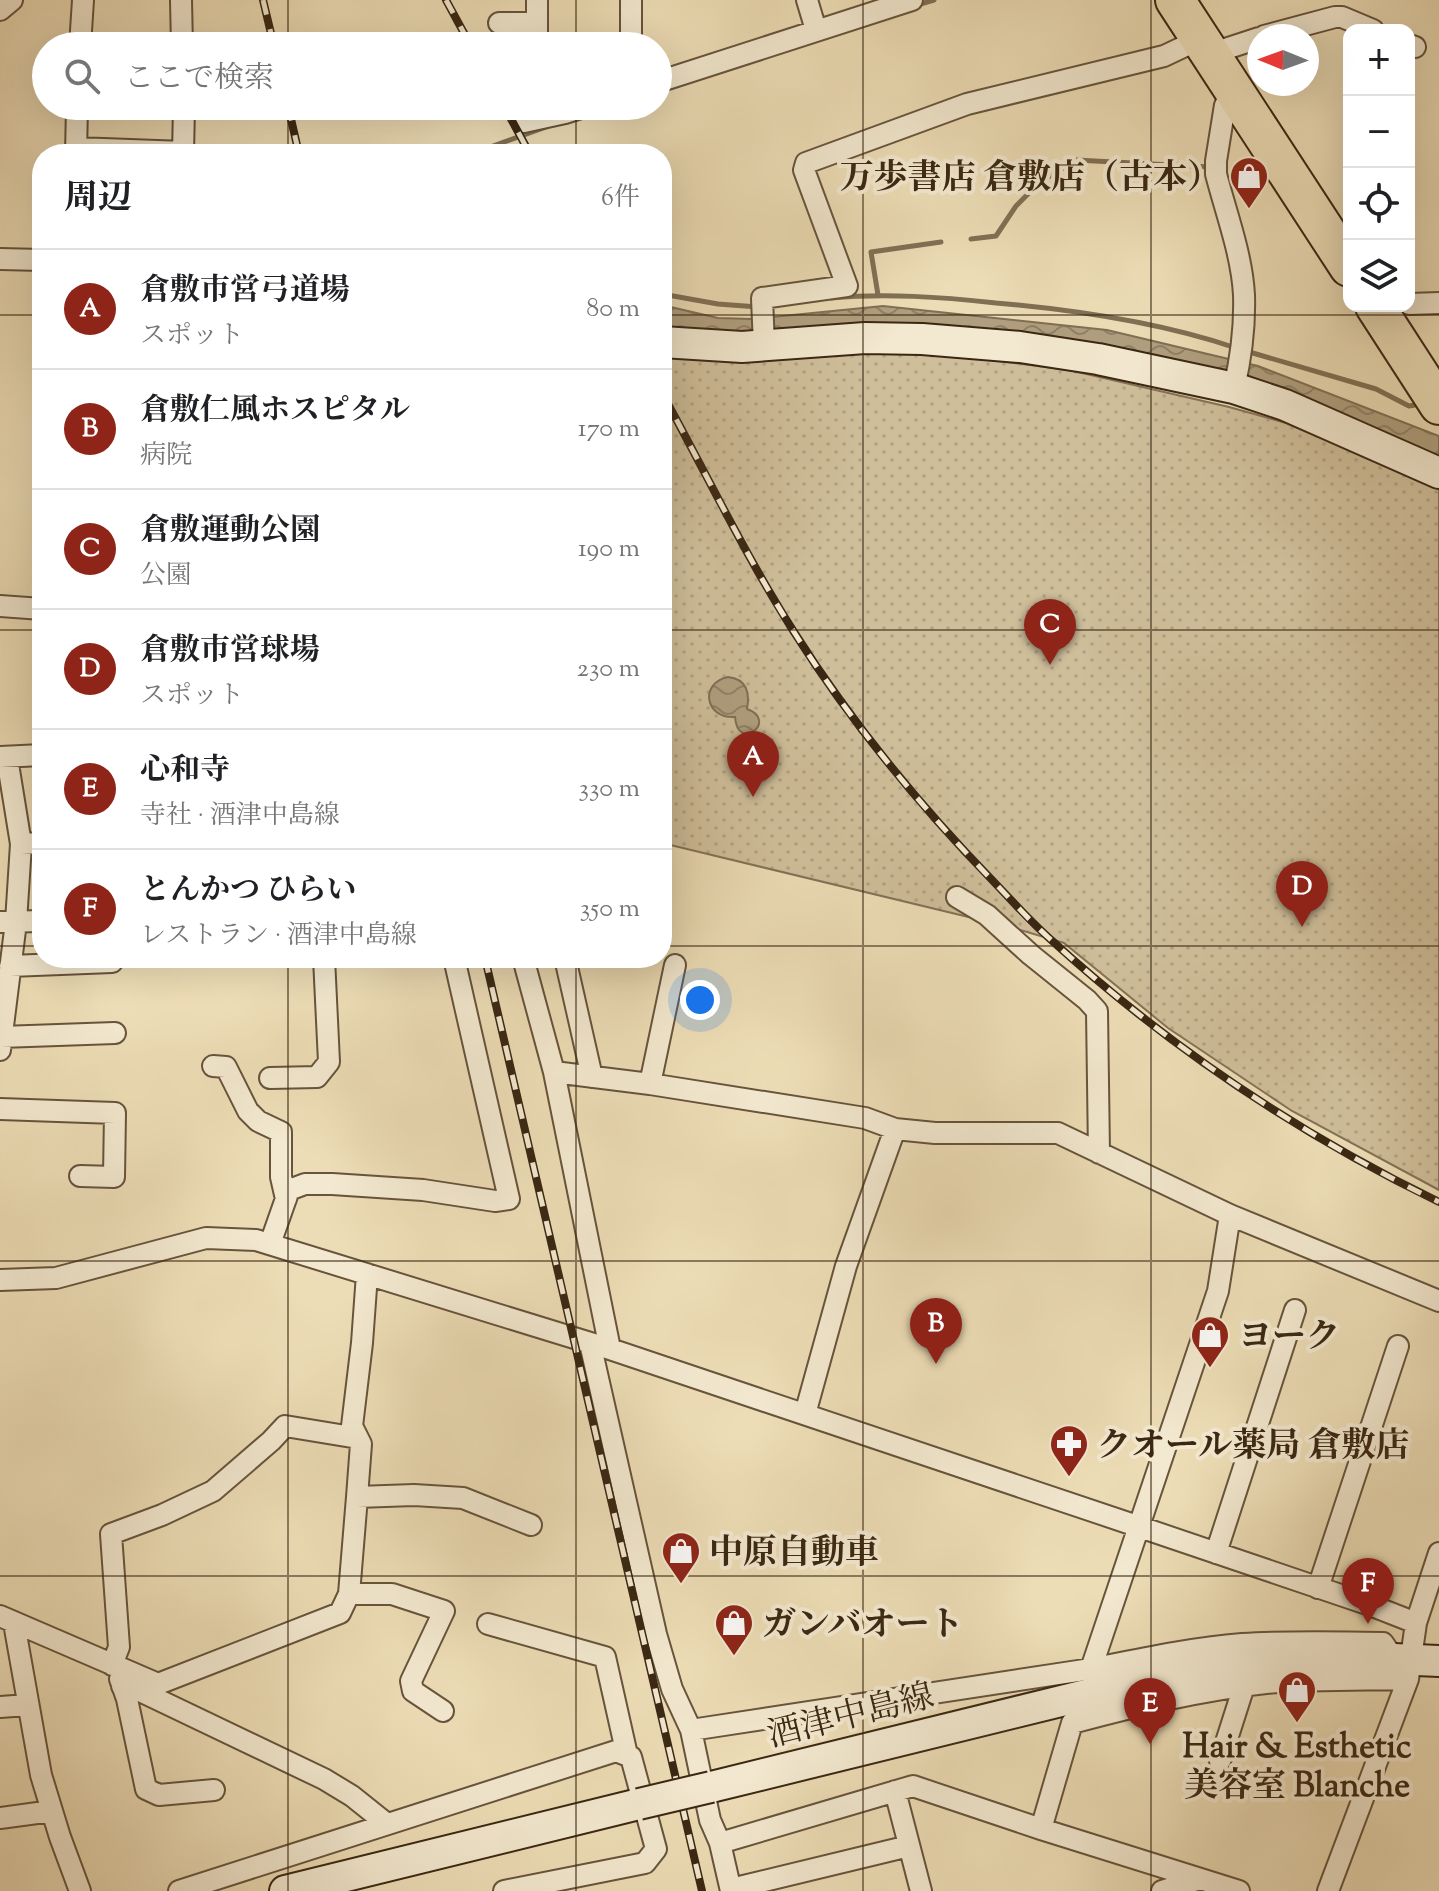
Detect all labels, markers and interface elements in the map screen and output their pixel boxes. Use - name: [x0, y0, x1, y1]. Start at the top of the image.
- north arrow: [1247, 24, 1319, 96]
- map controls: [1343, 24, 1415, 312]
- button: +: [1343, 24, 1415, 96]
- search box: [32, 32, 672, 120]
- icon: search: [60, 54, 104, 98]
- text: ここで検索: [124, 58, 274, 101]
- button: −: [1343, 96, 1415, 168]
- place label: 万歩書店 倉敷店（古本）: [840, 155, 1221, 204]
- shop icon: 万歩書店 倉敷店（古本）: [1228, 155, 1270, 210]
- button: locate: [1343, 168, 1415, 240]
- text: 周辺: [64, 175, 132, 224]
- text: 6件: [601, 180, 640, 217]
- button: layers: [1343, 240, 1415, 312]
- text: 倉敷市営弓道場: [140, 270, 350, 313]
- text: A: [79, 291, 101, 328]
- text: 80 m: [586, 291, 640, 328]
- text: スポット: [140, 318, 244, 355]
- text: 倉敷仁風ホスピタル: [140, 390, 410, 433]
- text: B: [82, 411, 98, 448]
- text: 170 m: [578, 411, 640, 448]
- text: 病院: [140, 438, 192, 475]
- text: 倉敷運動公園: [140, 510, 320, 553]
- text: C: [80, 531, 100, 568]
- text: 190 m: [578, 531, 640, 568]
- text: 公園: [140, 558, 192, 595]
- pin: C: [1024, 599, 1076, 665]
- text: 倉敷市営球場: [140, 630, 320, 673]
- text: D: [80, 651, 100, 688]
- text: 230 m: [577, 651, 640, 688]
- text: スポット: [140, 678, 244, 715]
- pin: A: [727, 731, 779, 797]
- text: 心和寺: [140, 750, 230, 793]
- text: E: [82, 771, 98, 808]
- text: 330 m: [578, 771, 640, 808]
- text: 寺社 · 酒津中島線: [140, 798, 340, 835]
- pin: D: [1276, 861, 1328, 927]
- text: とんかつ ひらい: [140, 870, 356, 913]
- text: F: [83, 891, 97, 928]
- text: 350 m: [580, 891, 640, 928]
- text: レストラン · 酒津中島線: [140, 918, 417, 955]
- your location: [680, 980, 720, 1020]
- pin: B: [910, 1298, 962, 1364]
- shop icon: ヨーク: [1189, 1314, 1231, 1369]
- place label: ヨーク: [1238, 1314, 1340, 1363]
- pharmacy icon: クオール薬局 倉敷店: [1048, 1423, 1090, 1478]
- place label: クオール薬局 倉敷店: [1097, 1423, 1410, 1472]
- shop icon: 中原自動車: [660, 1530, 702, 1585]
- place label: 中原自動車: [709, 1530, 879, 1579]
- pin: F: [1342, 1558, 1394, 1624]
- shop icon: ガンバオート: [713, 1602, 755, 1657]
- place label: ガンバオート: [762, 1602, 964, 1651]
- shop icon: Hair & Esthetic 美容室 Blanche: [1276, 1669, 1318, 1724]
- street label: 酒津中島線: [762, 1673, 939, 1762]
- pin: E: [1124, 1678, 1176, 1744]
- place label: Hair & Esthetic 美容室 Blanche: [1183, 1724, 1412, 1812]

